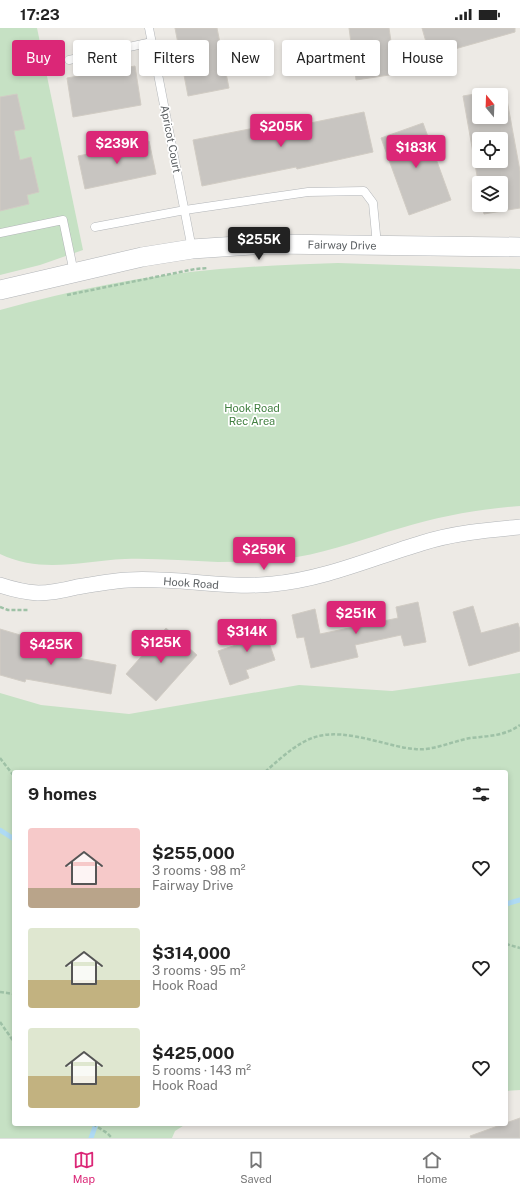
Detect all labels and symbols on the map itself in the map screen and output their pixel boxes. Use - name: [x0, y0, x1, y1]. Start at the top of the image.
- north arrow: [472, 88, 508, 124]
- street label: Apricot Court: [159, 104, 183, 174]
- pin: $205K: [253, 114, 309, 148]
- pin: $239K: [89, 131, 145, 165]
- pin: $183K: [388, 135, 444, 169]
- pin: $255K: [231, 227, 287, 261]
- street label: Fairway Drive: [307, 238, 377, 252]
- park label: Hook Road Rec Area: [224, 402, 280, 427]
- pin: $259K: [236, 537, 292, 571]
- street label: Hook Road: [163, 575, 219, 591]
- pin: $251K: [328, 601, 384, 635]
- pin: $314K: [219, 619, 275, 653]
- pin: $125K: [133, 630, 189, 664]
- pin: $425K: [23, 632, 79, 666]

